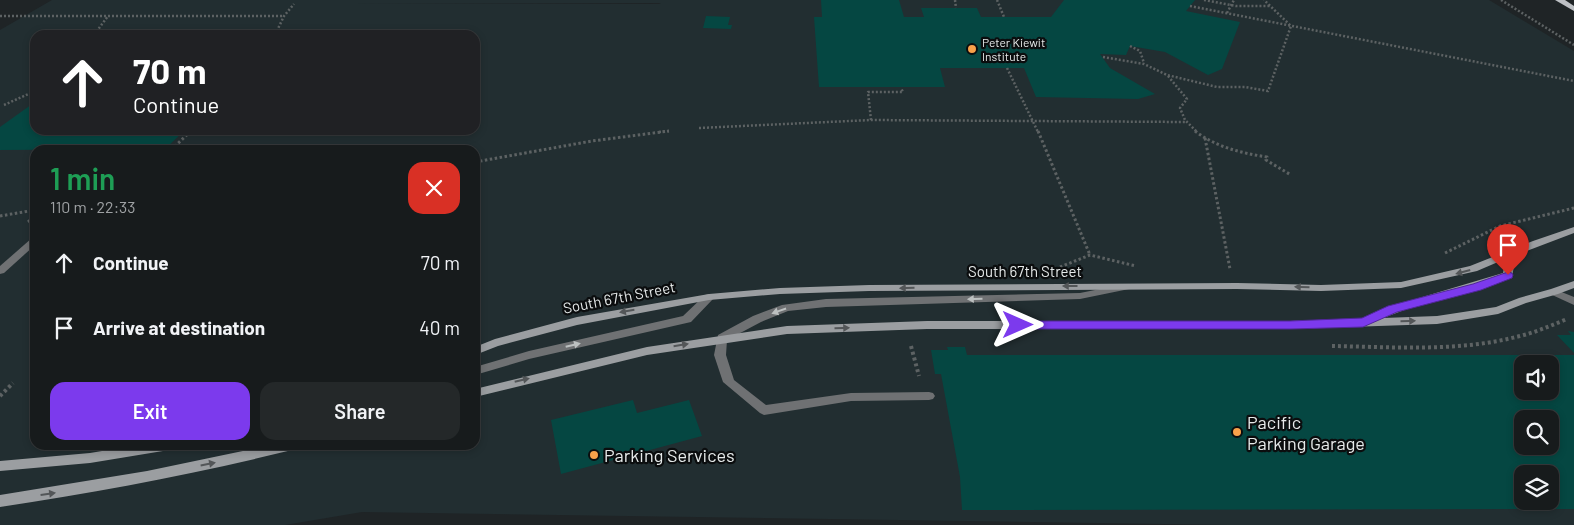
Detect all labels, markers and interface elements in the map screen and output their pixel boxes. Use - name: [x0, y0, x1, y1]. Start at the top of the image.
- place label: Peter Kiewit Institute: [982, 35, 1045, 63]
- marker: Peter Kiewit Institute: [966, 43, 978, 55]
- text: 70 m: [133, 49, 207, 91]
- icon: ahead: [50, 50, 115, 115]
- text: Continue: [133, 91, 219, 117]
- text: 1 min: [50, 160, 115, 196]
- button: close: [408, 162, 460, 214]
- text: 110 m · 22:33: [50, 197, 136, 216]
- pin: [1487, 224, 1529, 275]
- icon: arrive: [1494, 231, 1522, 259]
- icon: ahead: [50, 249, 78, 277]
- text: Continue: [93, 251, 169, 274]
- text: 70 m: [421, 251, 460, 274]
- street label: South 67th Street: [968, 262, 1082, 280]
- one-way arrow: [1455, 268, 1471, 276]
- street label: South 67th Street: [561, 277, 677, 317]
- one-way arrow: [1061, 282, 1077, 290]
- one-way arrow: [1294, 283, 1310, 291]
- one-way arrow: [899, 284, 915, 292]
- one-way arrow: [967, 295, 983, 303]
- position arrow: [991, 298, 1043, 350]
- one-way arrow: [771, 307, 786, 315]
- one-way arrow: [618, 308, 634, 316]
- icon: arrive: [50, 314, 78, 342]
- text: Arrive at destination: [93, 316, 265, 339]
- text: 40 m: [419, 316, 460, 339]
- one-way arrow: [1401, 317, 1417, 325]
- one-way arrow: [834, 324, 850, 332]
- one-way arrow: [565, 341, 580, 349]
- one-way arrow: [673, 341, 689, 349]
- map controls: [1514, 355, 1559, 510]
- button: sound: [1514, 355, 1559, 400]
- one-way arrow: [515, 376, 530, 384]
- button: Exit: [50, 382, 250, 440]
- button: Share: [260, 382, 460, 440]
- button: search: [1514, 410, 1559, 455]
- place label: Pacific Parking Garage: [1247, 411, 1365, 454]
- marker: Pacific Parking Garage: [1231, 426, 1243, 438]
- place label: Parking Services: [604, 444, 735, 466]
- marker: Parking Services: [588, 449, 600, 461]
- one-way arrow: [200, 460, 216, 468]
- button: layers: [1514, 465, 1559, 510]
- one-way arrow: [41, 490, 57, 498]

